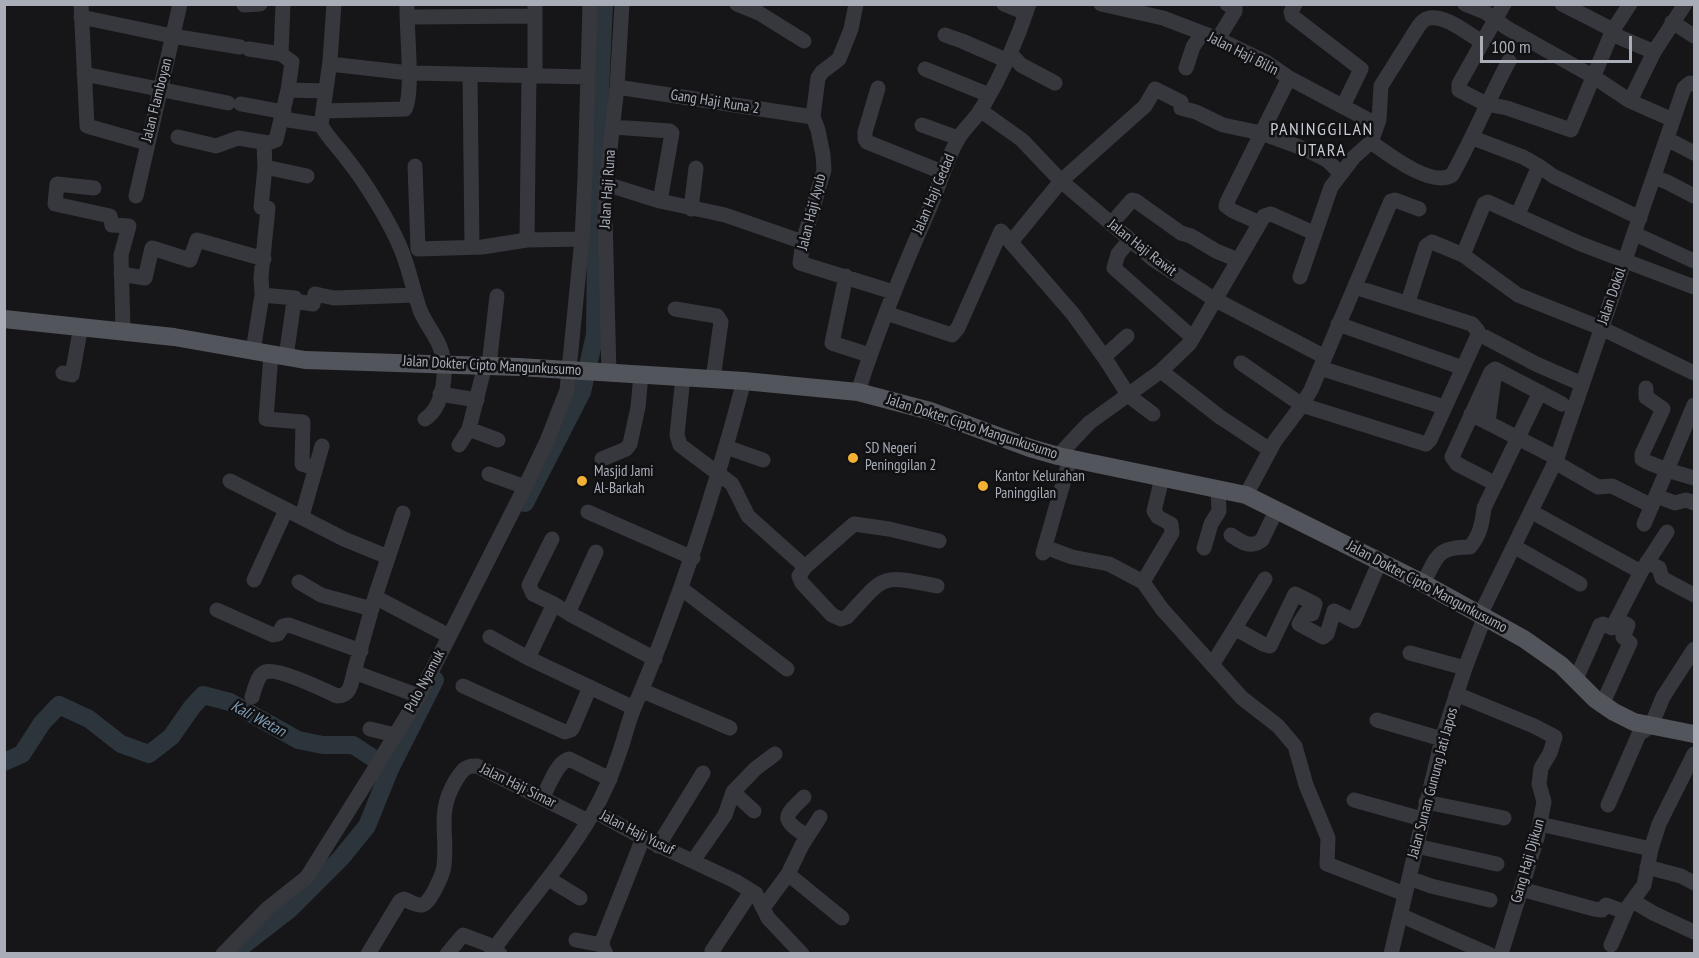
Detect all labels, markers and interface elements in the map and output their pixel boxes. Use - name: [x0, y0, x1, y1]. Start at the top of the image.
- scale bar: [1483, 24, 1634, 62]
- street label: Jalan Haji Bilin: [1205, 29, 1281, 79]
- text: 100 m: [1491, 35, 1531, 58]
- street label: Jalan Flamboyan: [138, 56, 176, 144]
- street label: Gang Haji Runa 2: [669, 86, 761, 118]
- district label: PANINGGILAN UTARA: [1270, 119, 1374, 162]
- street label: Jalan Haji Runa: [596, 149, 620, 229]
- street label: Jalan Haji Gedad: [909, 151, 959, 237]
- street label: Jalan Haji Ayub: [794, 172, 830, 252]
- street label: Jalan Haji Rawit: [1104, 216, 1180, 280]
- street label: Jalan Dokol: [1594, 265, 1630, 327]
- street label: Jalan Dokter Cipto Mangunkusumo: [402, 352, 582, 380]
- street label: Jalan Dokter Cipto Mangunkusumo: [884, 391, 1060, 463]
- place label: SD Negeri Peninggilan 2: [865, 440, 936, 475]
- marker: SD Negeri Peninggilan 2: [846, 451, 860, 465]
- place label: Masjid Jami Al-Barkah: [594, 463, 653, 498]
- place label: Kantor Kelurahan Paninggilan: [995, 468, 1085, 503]
- marker: Masjid Jami Al-Barkah: [575, 474, 589, 488]
- marker: Kantor Kelurahan Paninggilan: [976, 479, 990, 493]
- street label: Jalan Dokter Cipto Mangunkusumo: [1344, 537, 1510, 637]
- street label: Pulo Nyamuk: [401, 647, 449, 715]
- water label: Kali Wetan: [227, 697, 289, 741]
- street label: Jalan Sunan Gunung Jati Japos: [1404, 706, 1462, 860]
- street label: Jalan Haji Simar: [477, 760, 559, 812]
- street label: Jalan Haji Yusuf: [597, 807, 677, 859]
- street label: Gang Haji Djikun: [1507, 817, 1549, 905]

